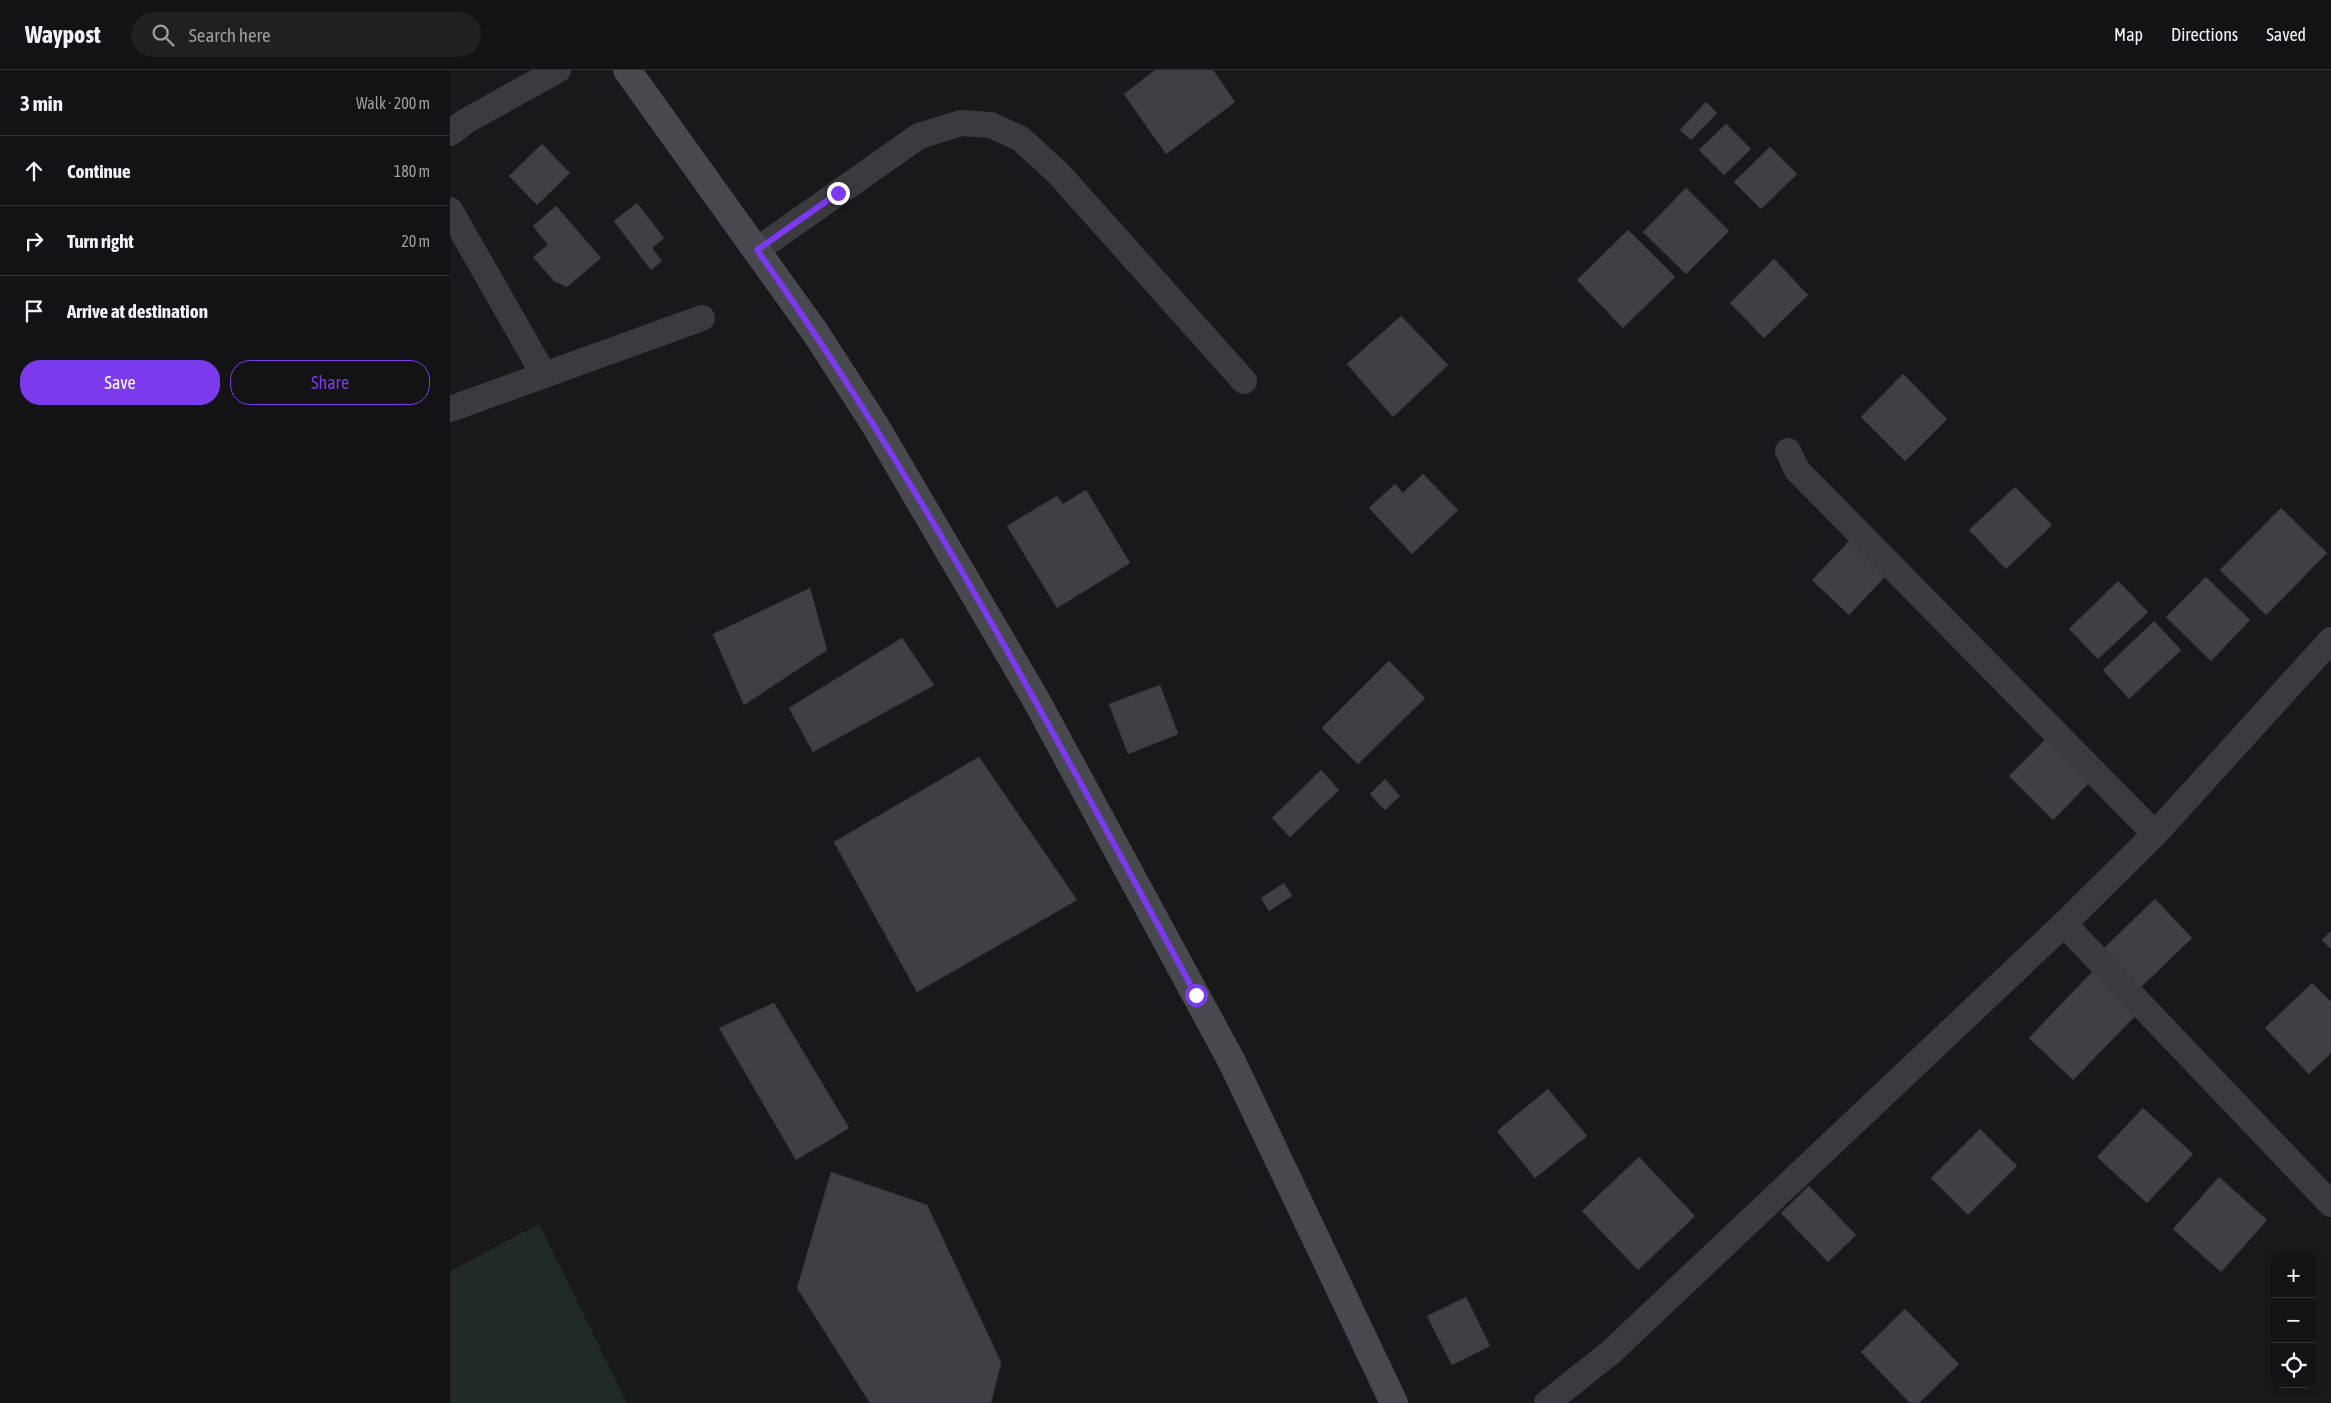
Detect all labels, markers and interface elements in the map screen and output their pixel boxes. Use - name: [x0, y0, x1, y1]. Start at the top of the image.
- search box: [131, 12, 481, 57]
- text: Waypost: [25, 21, 101, 48]
- icon: search: [149, 21, 177, 49]
- text: Search here: [189, 24, 271, 46]
- text: Map: [2114, 24, 2143, 45]
- text: Directions: [2171, 24, 2238, 45]
- text: Saved: [2266, 24, 2306, 45]
- text: 3 min: [20, 91, 63, 115]
- text: Walk · 200 m: [356, 94, 430, 112]
- icon: ahead: [20, 157, 48, 185]
- text: Continue: [67, 160, 131, 182]
- text: 180 m: [394, 162, 430, 180]
- route end: [827, 182, 850, 205]
- icon: right: [20, 227, 48, 255]
- text: Turn right: [67, 230, 134, 252]
- text: 20 m: [401, 232, 430, 250]
- icon: arrive: [20, 297, 48, 325]
- text: Arrive at destination: [67, 300, 208, 322]
- button: Save: [20, 360, 220, 405]
- button: Share: [230, 360, 430, 405]
- route start: [1185, 984, 1208, 1007]
- map controls: [2271, 1253, 2316, 1388]
- button: +: [2271, 1253, 2316, 1298]
- button: −: [2271, 1298, 2316, 1343]
- button: locate: [2271, 1343, 2316, 1388]

